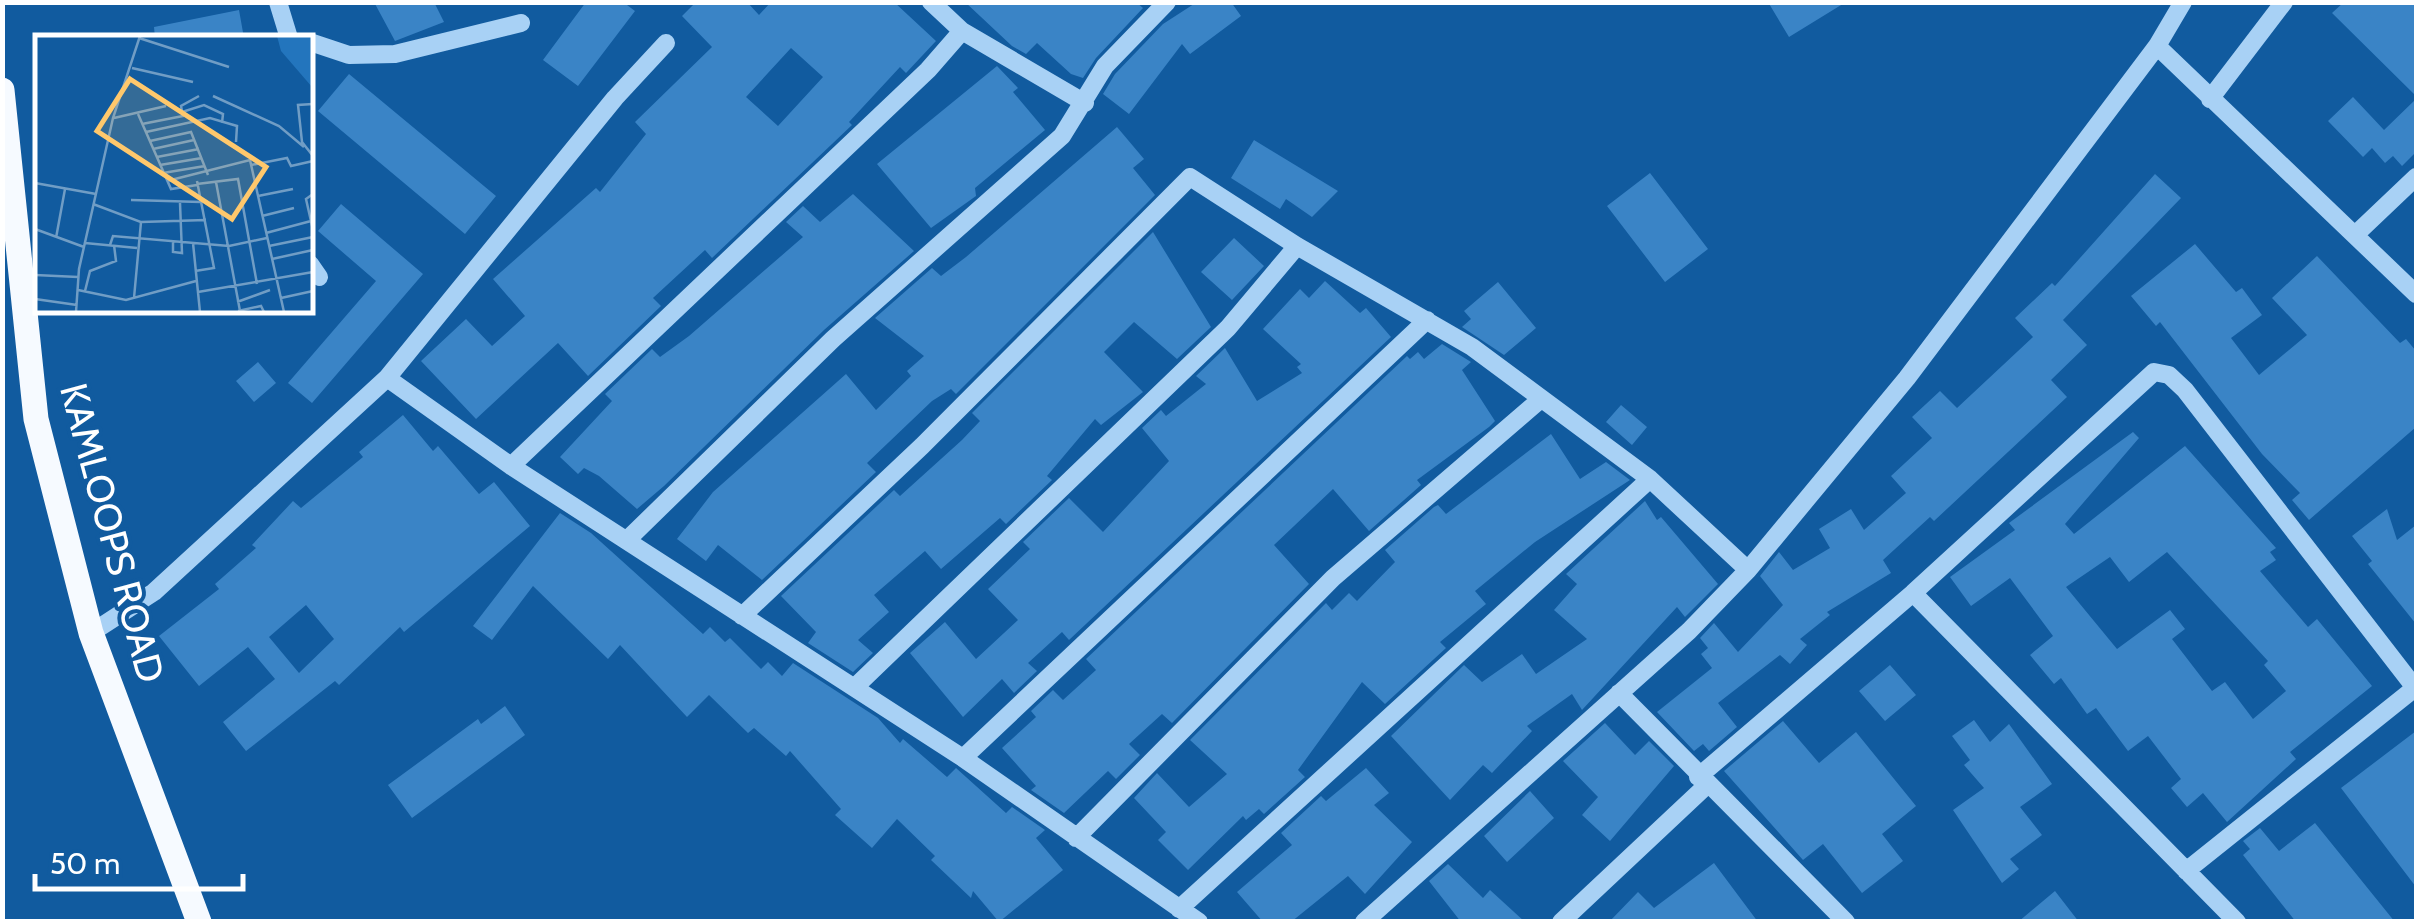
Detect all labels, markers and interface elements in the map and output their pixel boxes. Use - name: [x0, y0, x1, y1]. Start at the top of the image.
- inset map: [35, 35, 312, 312]
- street label: KAMLOOPS ROAD: [50, 378, 175, 687]
- scale bar: [35, 829, 242, 891]
- text: 50 m: [50, 845, 120, 882]

